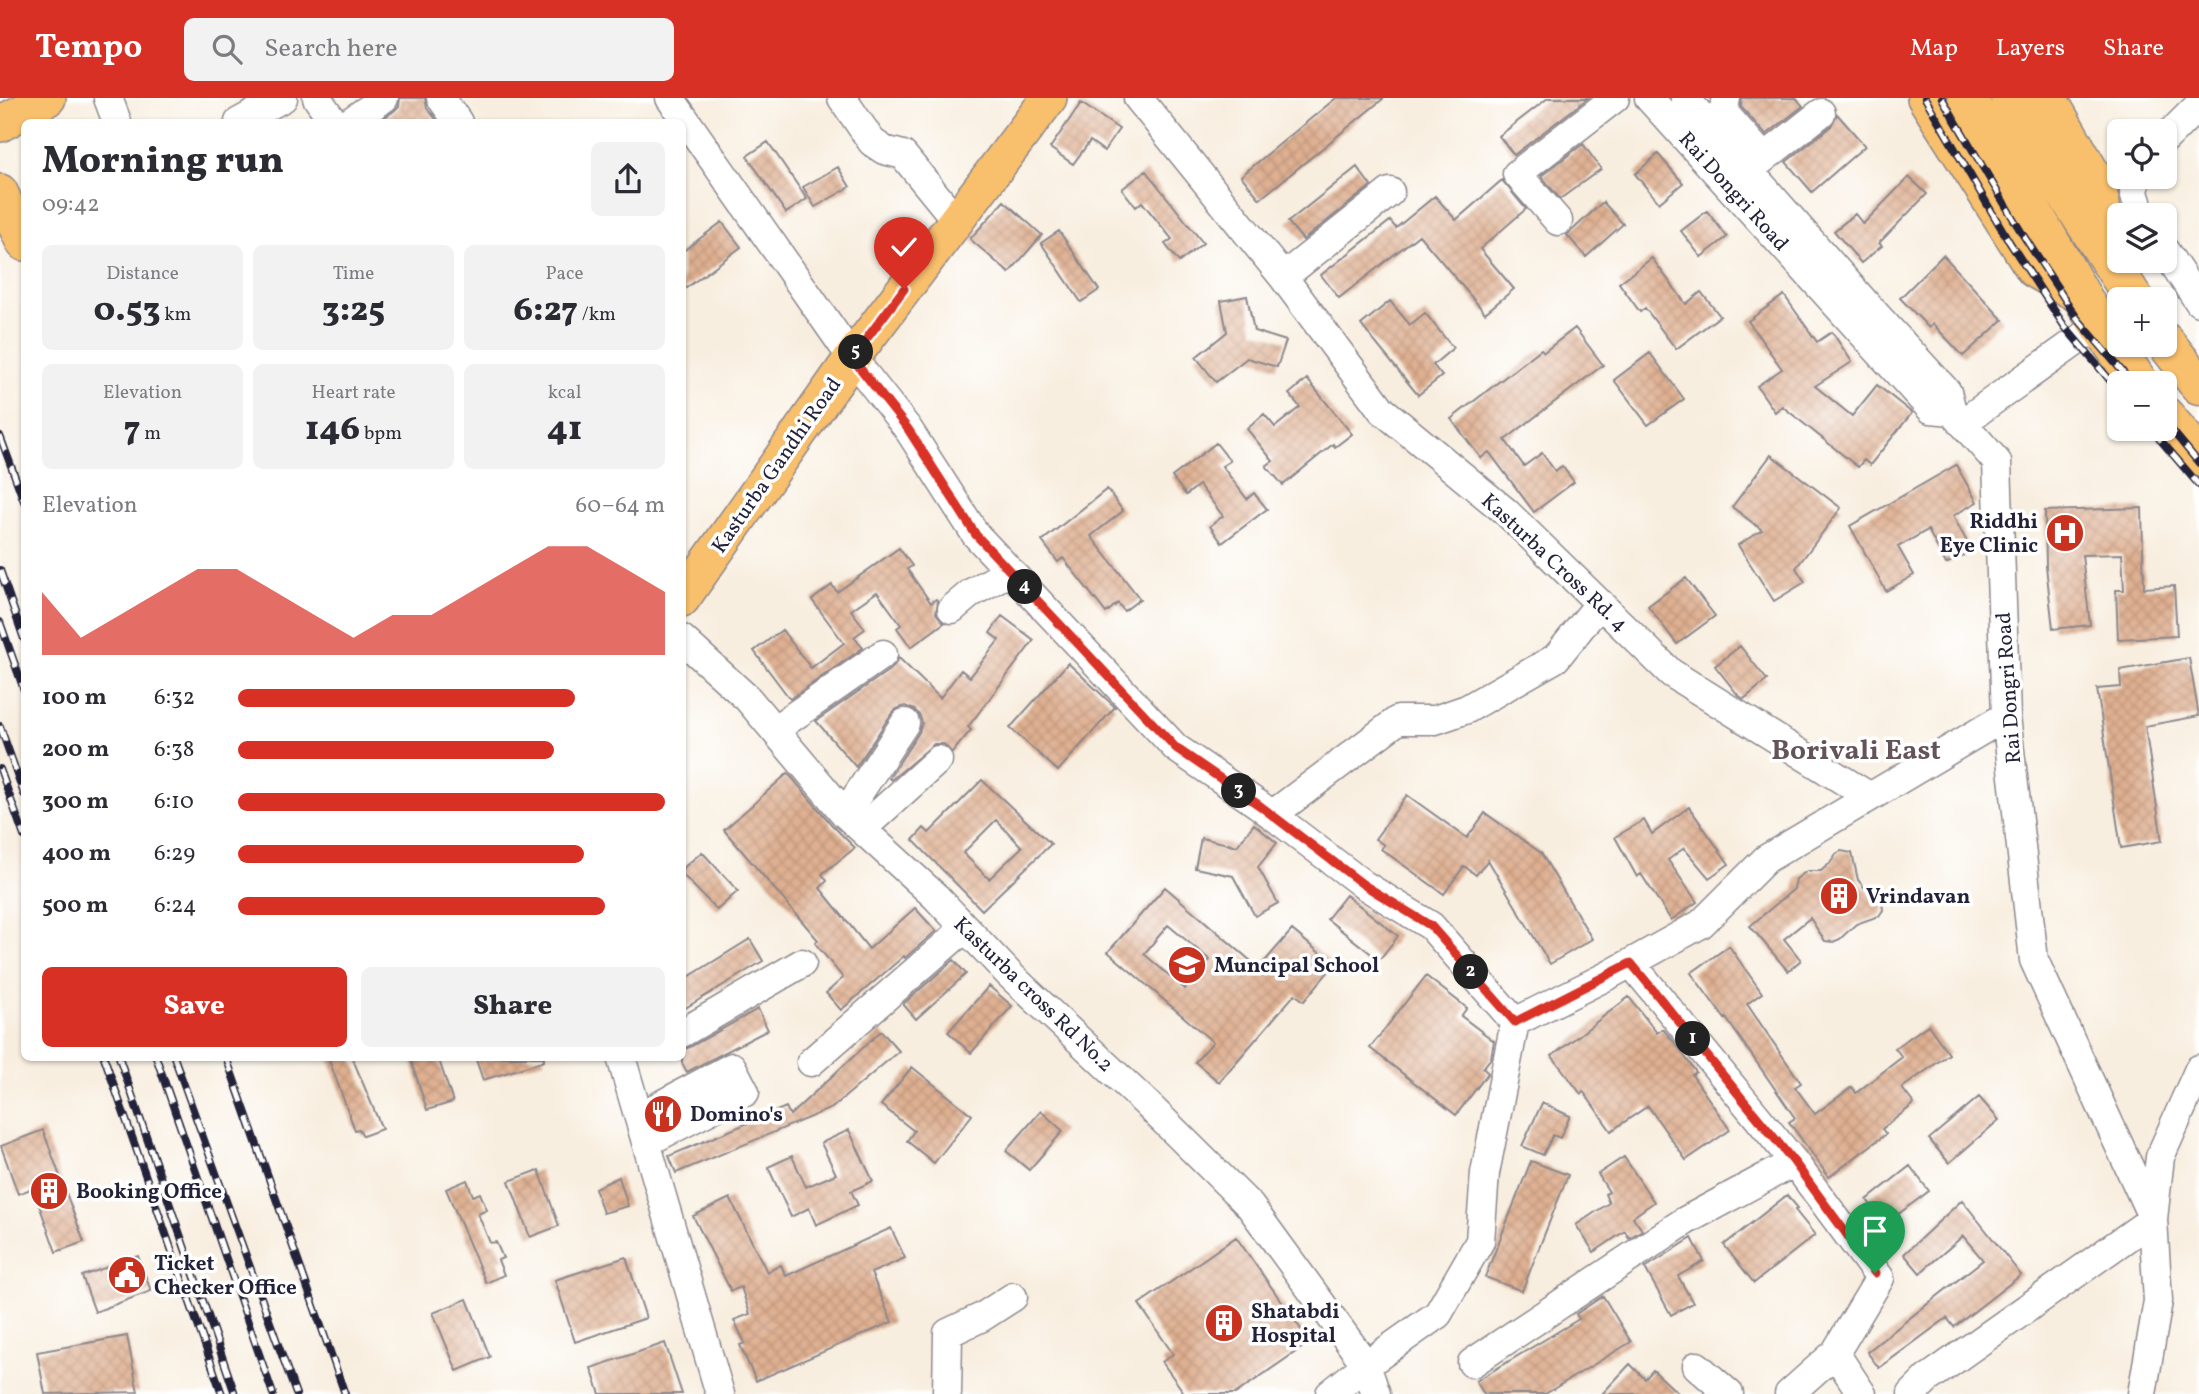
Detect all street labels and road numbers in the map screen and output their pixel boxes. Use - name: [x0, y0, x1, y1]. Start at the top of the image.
- street label: Rai Dongri Road: [1671, 126, 1794, 258]
- street label: Kasturba Gandhi Road: [706, 372, 849, 560]
- street label: Kasturba Cross Rd. 4: [1474, 487, 1634, 639]
- street label: Rai Dongri Road: [1990, 611, 2029, 765]
- street label: Kasturba cross Rd No.2: [947, 911, 1119, 1079]

